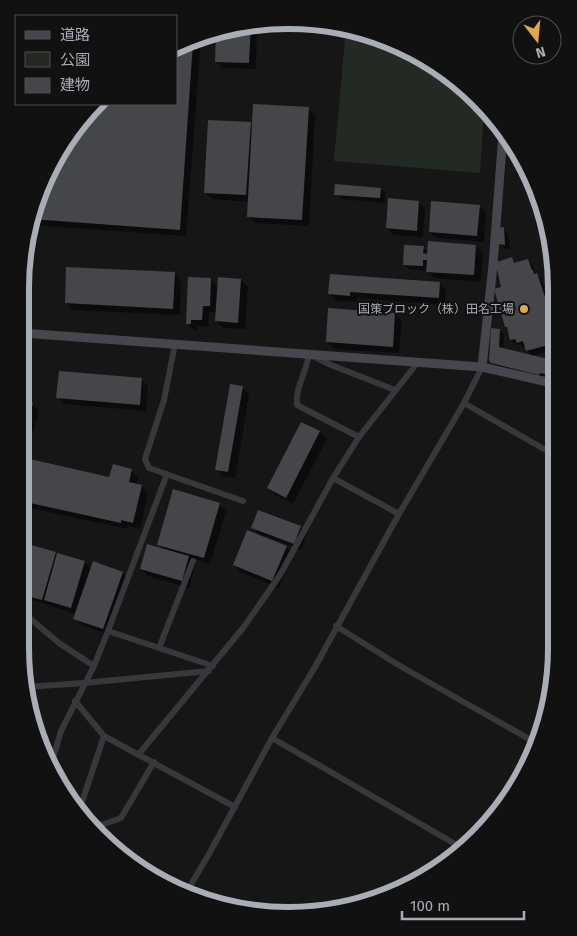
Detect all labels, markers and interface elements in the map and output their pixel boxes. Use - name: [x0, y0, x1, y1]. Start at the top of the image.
- legend: [15, 15, 178, 105]
- north arrow: [512, 15, 562, 65]
- text: 道路: [60, 26, 90, 44]
- text: N: [534, 43, 547, 61]
- text: 公園: [60, 51, 90, 69]
- text: 建物: [60, 76, 90, 94]
- place label: 国策ブロック（株）田名工場: [358, 302, 514, 316]
- marker: 国策ブロック（株）田名工場: [518, 303, 530, 315]
- scale bar: [402, 888, 524, 920]
- text: 100 m: [410, 897, 450, 915]

